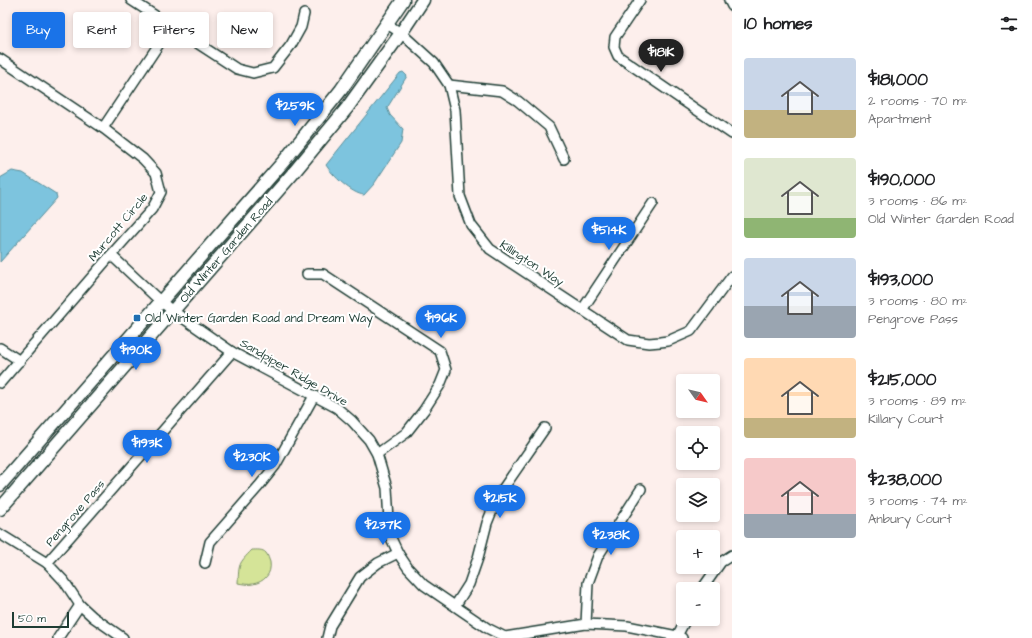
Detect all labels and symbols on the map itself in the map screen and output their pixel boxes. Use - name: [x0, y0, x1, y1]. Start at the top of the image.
- pin: $181K: [633, 39, 689, 73]
- pin: $259K: [267, 93, 323, 127]
- street label: Murcott Circle: [85, 189, 152, 265]
- street label: Old Winter Garden Road: [176, 194, 277, 307]
- pin: $514K: [581, 217, 637, 251]
- street label: Killington Way: [496, 236, 567, 292]
- pin: $196K: [413, 305, 469, 339]
- place label: Old Winter Garden Road and Dream Way: [145, 310, 373, 328]
- marker: Old Winter Garden Road and Dream Way: [132, 313, 142, 323]
- street label: Sandpiper Ridge Drive: [236, 335, 351, 411]
- pin: $190K: [108, 337, 164, 371]
- north arrow: [676, 374, 720, 418]
- pin: $193K: [119, 430, 175, 464]
- pin: $230K: [224, 444, 280, 478]
- street label: Pengrove Pass: [42, 476, 110, 551]
- pin: $215K: [472, 485, 528, 519]
- pin: $237K: [355, 512, 411, 546]
- pin: $238K: [583, 522, 639, 556]
- scale bar: [12, 610, 69, 629]

